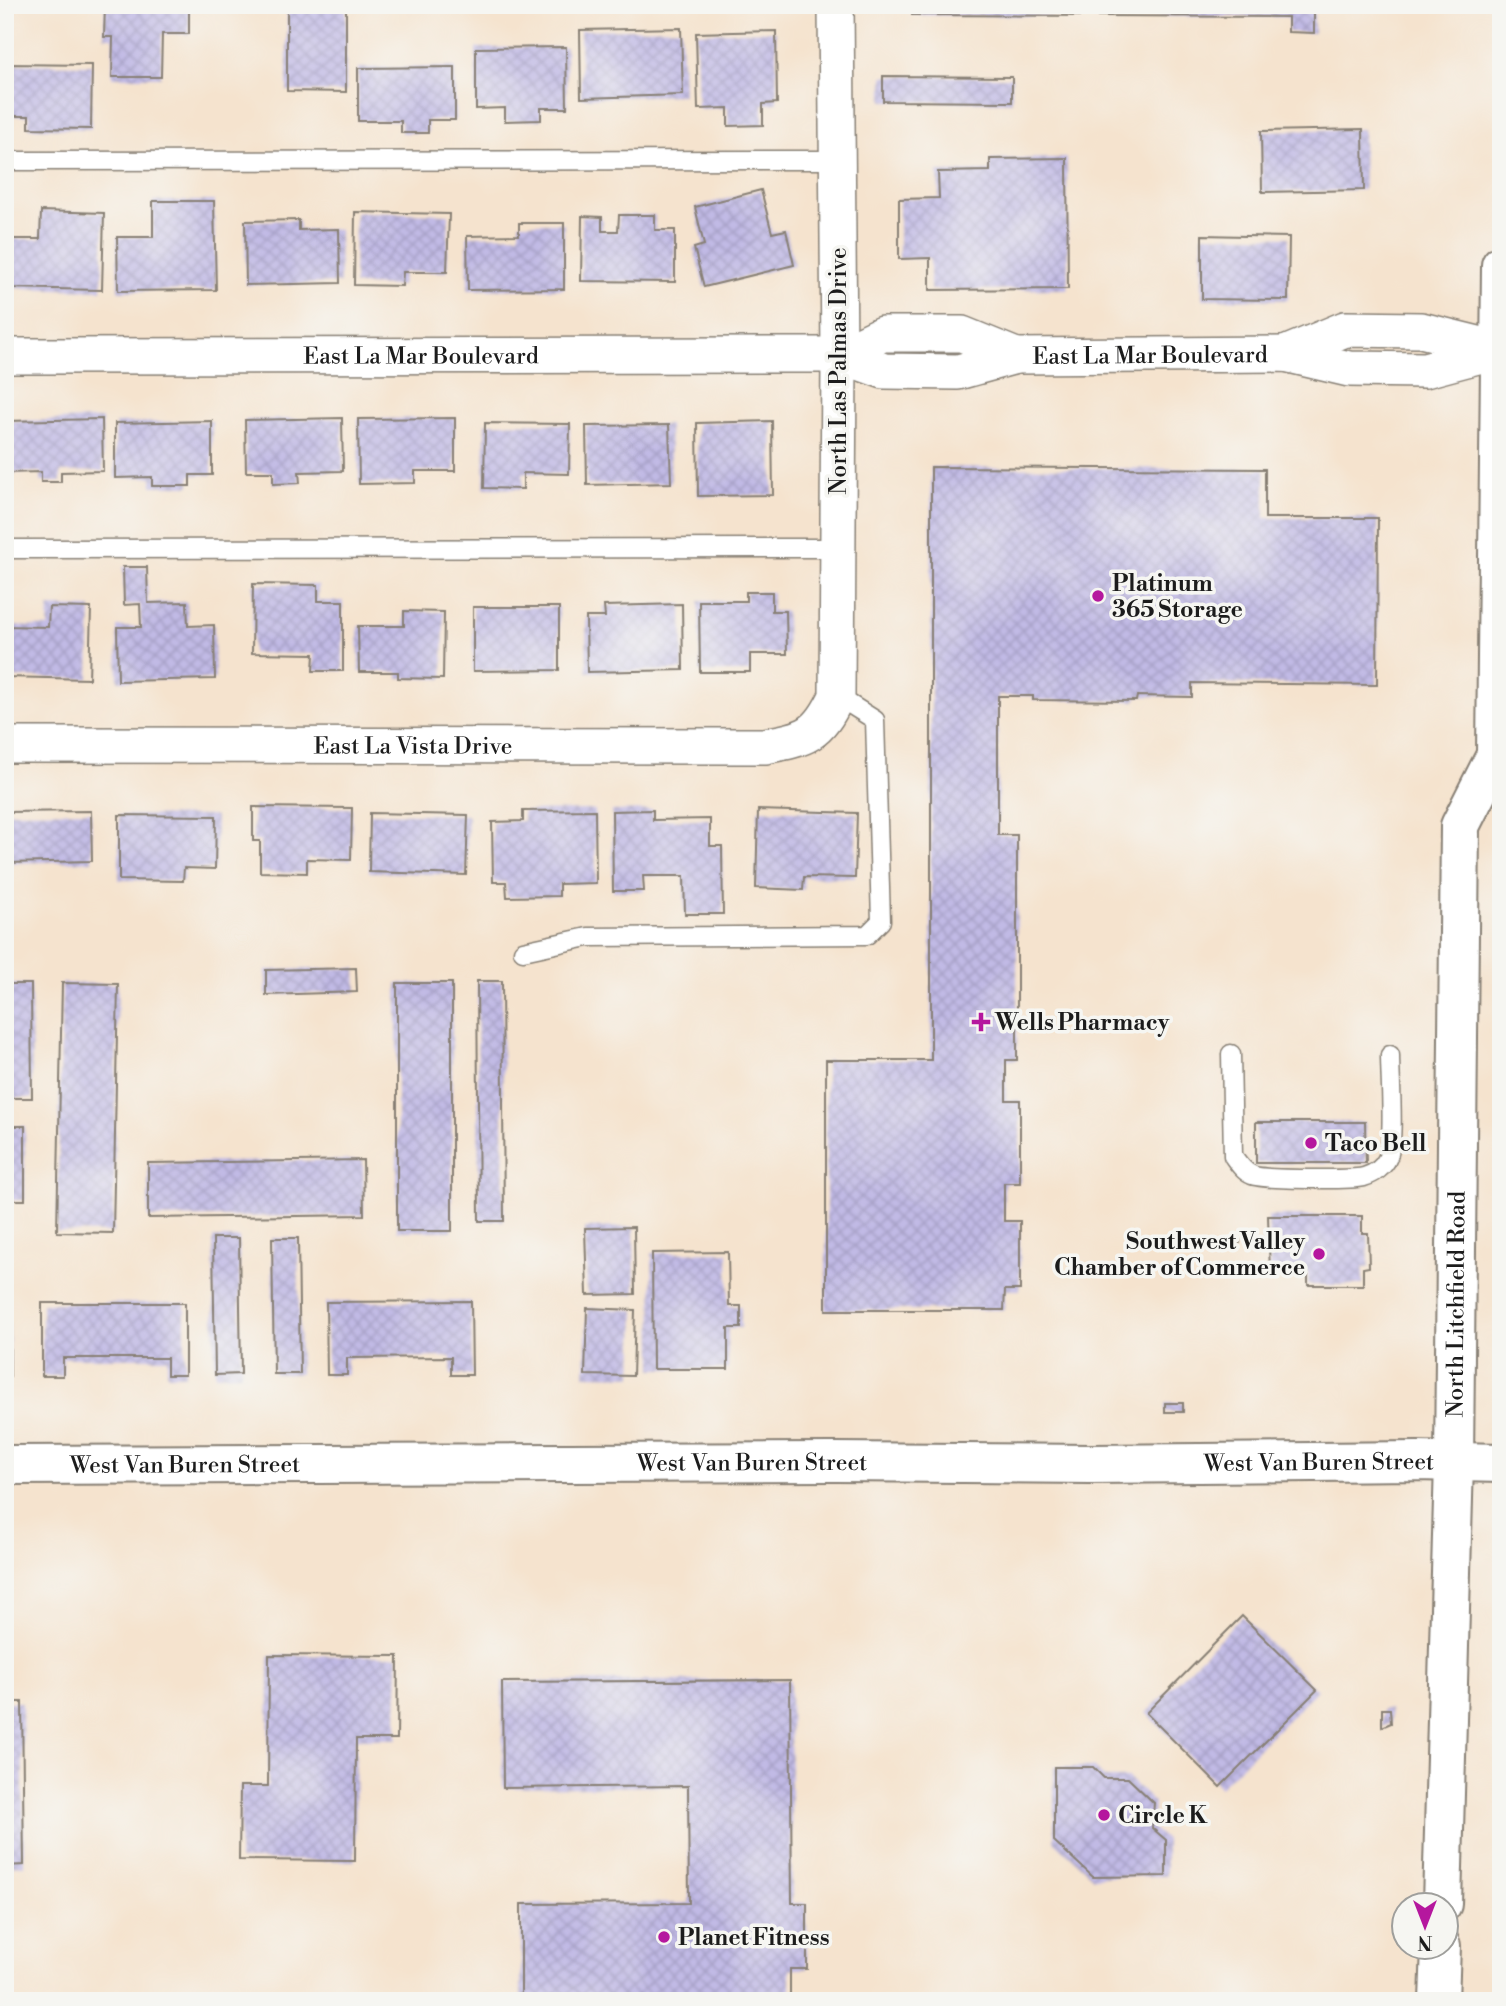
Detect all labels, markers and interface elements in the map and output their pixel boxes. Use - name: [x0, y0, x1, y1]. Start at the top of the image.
- street label: North Las Palmas Drive: [825, 247, 853, 495]
- street label: East La Mar Boulevard: [1032, 341, 1268, 371]
- street label: East La Mar Boulevard: [303, 342, 539, 371]
- place label: Platinum 365 Storage: [1112, 570, 1243, 624]
- marker: Platinum 365 Storage: [1090, 588, 1106, 604]
- street label: East La Vista Drive: [314, 732, 512, 761]
- place label: Wells Pharmacy: [994, 1009, 1170, 1037]
- marker: Wells Pharmacy: [973, 1014, 989, 1030]
- place label: Taco Bell: [1325, 1130, 1427, 1158]
- marker: Taco Bell: [1303, 1135, 1319, 1151]
- street label: North Litchfield Road: [1441, 1191, 1472, 1418]
- place label: Southwest Valley Chamber of Commerce: [1054, 1228, 1305, 1282]
- marker: Southwest Valley Chamber of Commerce: [1311, 1246, 1327, 1262]
- street label: West Van Buren Street: [1203, 1448, 1435, 1478]
- street label: West Van Buren Street: [636, 1449, 867, 1478]
- street label: West Van Buren Street: [69, 1451, 300, 1480]
- place label: Circle K: [1118, 1802, 1208, 1830]
- marker: Circle K: [1096, 1807, 1112, 1823]
- north arrow: [1390, 1890, 1460, 1960]
- place label: Planet Fitness: [678, 1924, 830, 1952]
- marker: Planet Fitness: [656, 1929, 672, 1945]
- text: N: [1417, 1930, 1433, 1954]

